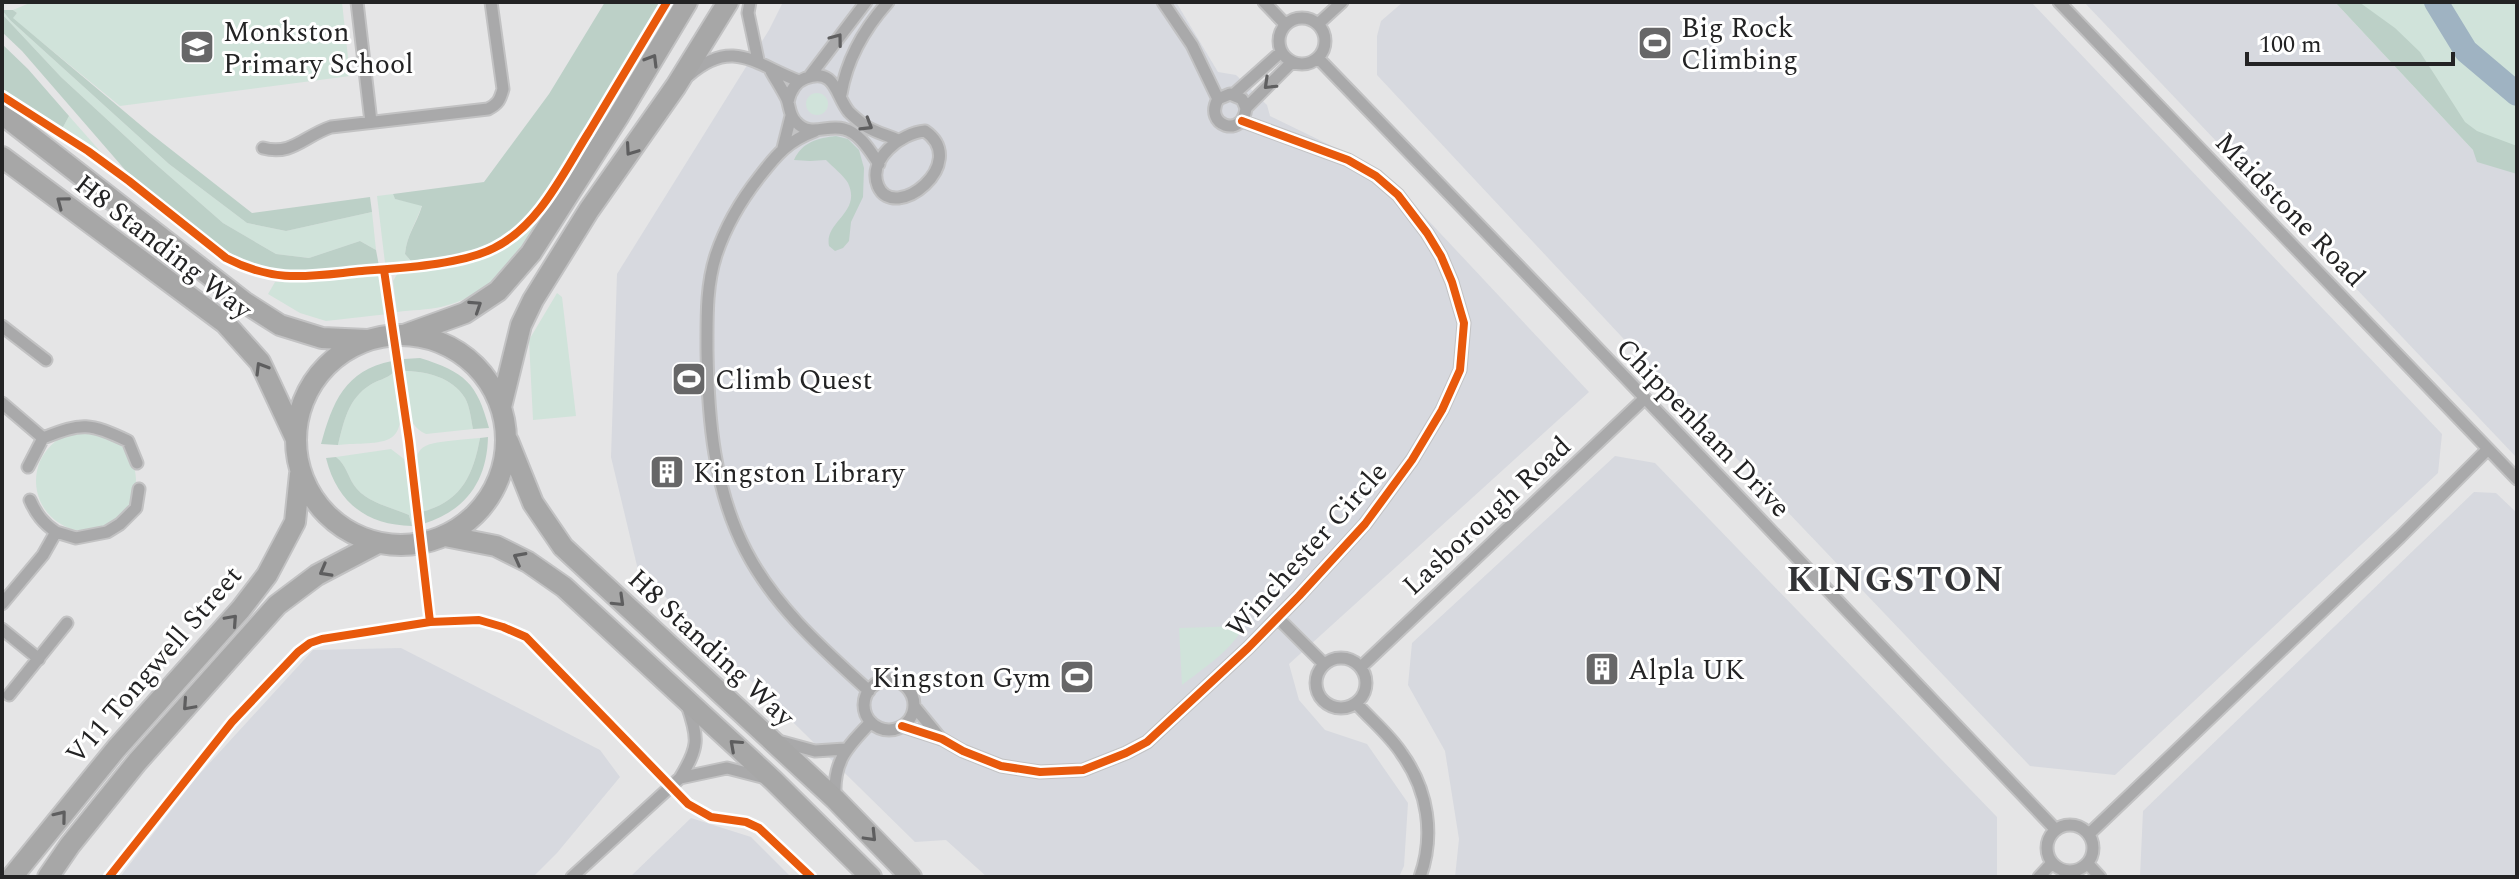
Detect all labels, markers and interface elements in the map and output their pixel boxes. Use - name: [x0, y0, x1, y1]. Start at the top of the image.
- place label: Big Rock Climbing: [1681, 7, 1798, 82]
- place label: Monkston Primary School: [223, 11, 413, 86]
- scale bar: [2247, 16, 2453, 66]
- sports icon: Big Rock Climbing: [1636, 24, 1674, 62]
- text: 100 m: [2259, 27, 2322, 63]
- school or university icon: Monkston Primary School: [178, 28, 216, 66]
- one-way arrow: [827, 33, 842, 48]
- one-way arrow: [642, 54, 658, 69]
- one-way arrow: [1264, 75, 1278, 90]
- one-way arrow: [858, 115, 873, 131]
- street label: Maidstone Road: [2204, 123, 2375, 298]
- one-way arrow: [626, 141, 641, 156]
- street label: H8 Standing Way: [65, 164, 262, 331]
- one-way arrow: [57, 198, 71, 212]
- one-way arrow: [467, 300, 482, 315]
- street label: Chippenham Drive: [1605, 328, 1801, 528]
- place label: Climb Quest: [715, 359, 872, 402]
- sports icon: Climb Quest: [670, 360, 708, 398]
- one-way arrow: [256, 362, 271, 376]
- street label: Lasborough Road: [1393, 426, 1581, 606]
- place label: Kingston Library: [693, 452, 906, 495]
- street label: Winchester Circle: [1216, 452, 1398, 648]
- building icon: Kingston Library: [648, 453, 686, 491]
- one-way arrow: [512, 552, 527, 567]
- district label: KINGSTON: [1787, 553, 2005, 608]
- street label: V11 Tongwell Street: [55, 556, 253, 774]
- street label: H8 Standing Way: [618, 559, 806, 738]
- one-way arrow: [319, 561, 334, 576]
- one-way arrow: [610, 592, 625, 606]
- one-way arrow: [222, 615, 237, 629]
- place label: Alpla UK: [1628, 649, 1745, 692]
- building icon: Alpla UK: [1583, 650, 1621, 688]
- place label: Kingston Gym: [872, 657, 1051, 700]
- sports icon: Kingston Gym: [1058, 658, 1096, 696]
- one-way arrow: [183, 696, 198, 711]
- one-way arrow: [730, 739, 744, 754]
- one-way arrow: [51, 811, 66, 825]
- one-way arrow: [862, 827, 876, 841]

